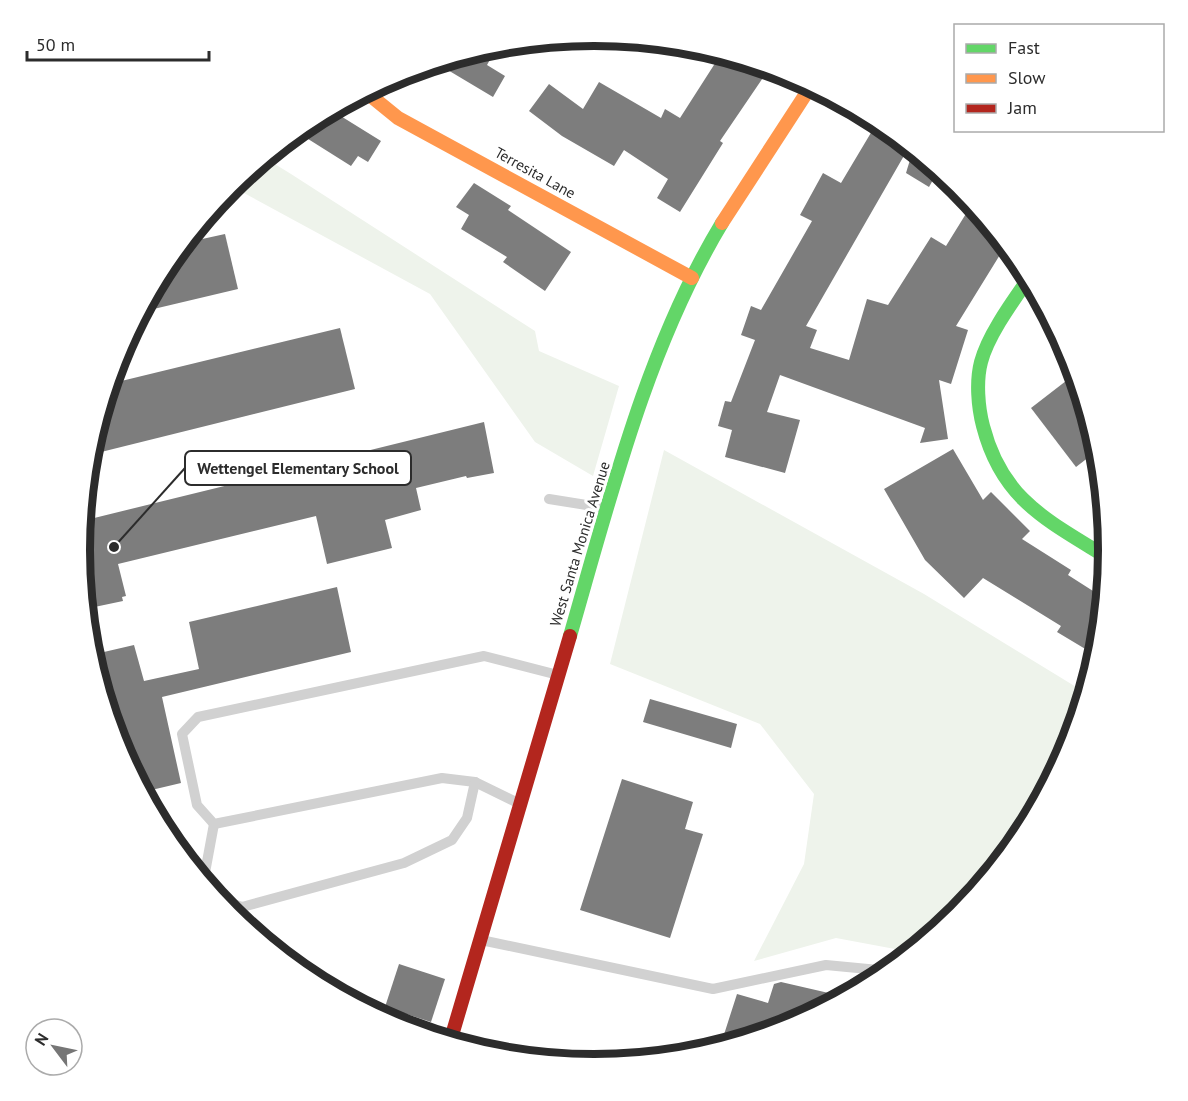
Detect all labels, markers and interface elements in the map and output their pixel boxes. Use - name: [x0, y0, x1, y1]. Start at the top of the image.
- scale bar: [27, 24, 208, 62]
- legend: [954, 24, 1164, 132]
- text: 50 m: [36, 33, 75, 56]
- text: Fast: [1008, 36, 1040, 59]
- text: Slow: [1008, 66, 1046, 89]
- text: Jam: [1007, 96, 1037, 119]
- street label: Terresita Lane: [492, 143, 579, 203]
- callout: Wettengel Elementary School: [185, 451, 411, 485]
- text: Wettengel Elementary School: [197, 458, 399, 478]
- street label: West Santa Monica Avenue: [545, 459, 614, 629]
- north arrow: [24, 1017, 84, 1077]
- text: N: [30, 1029, 53, 1049]

